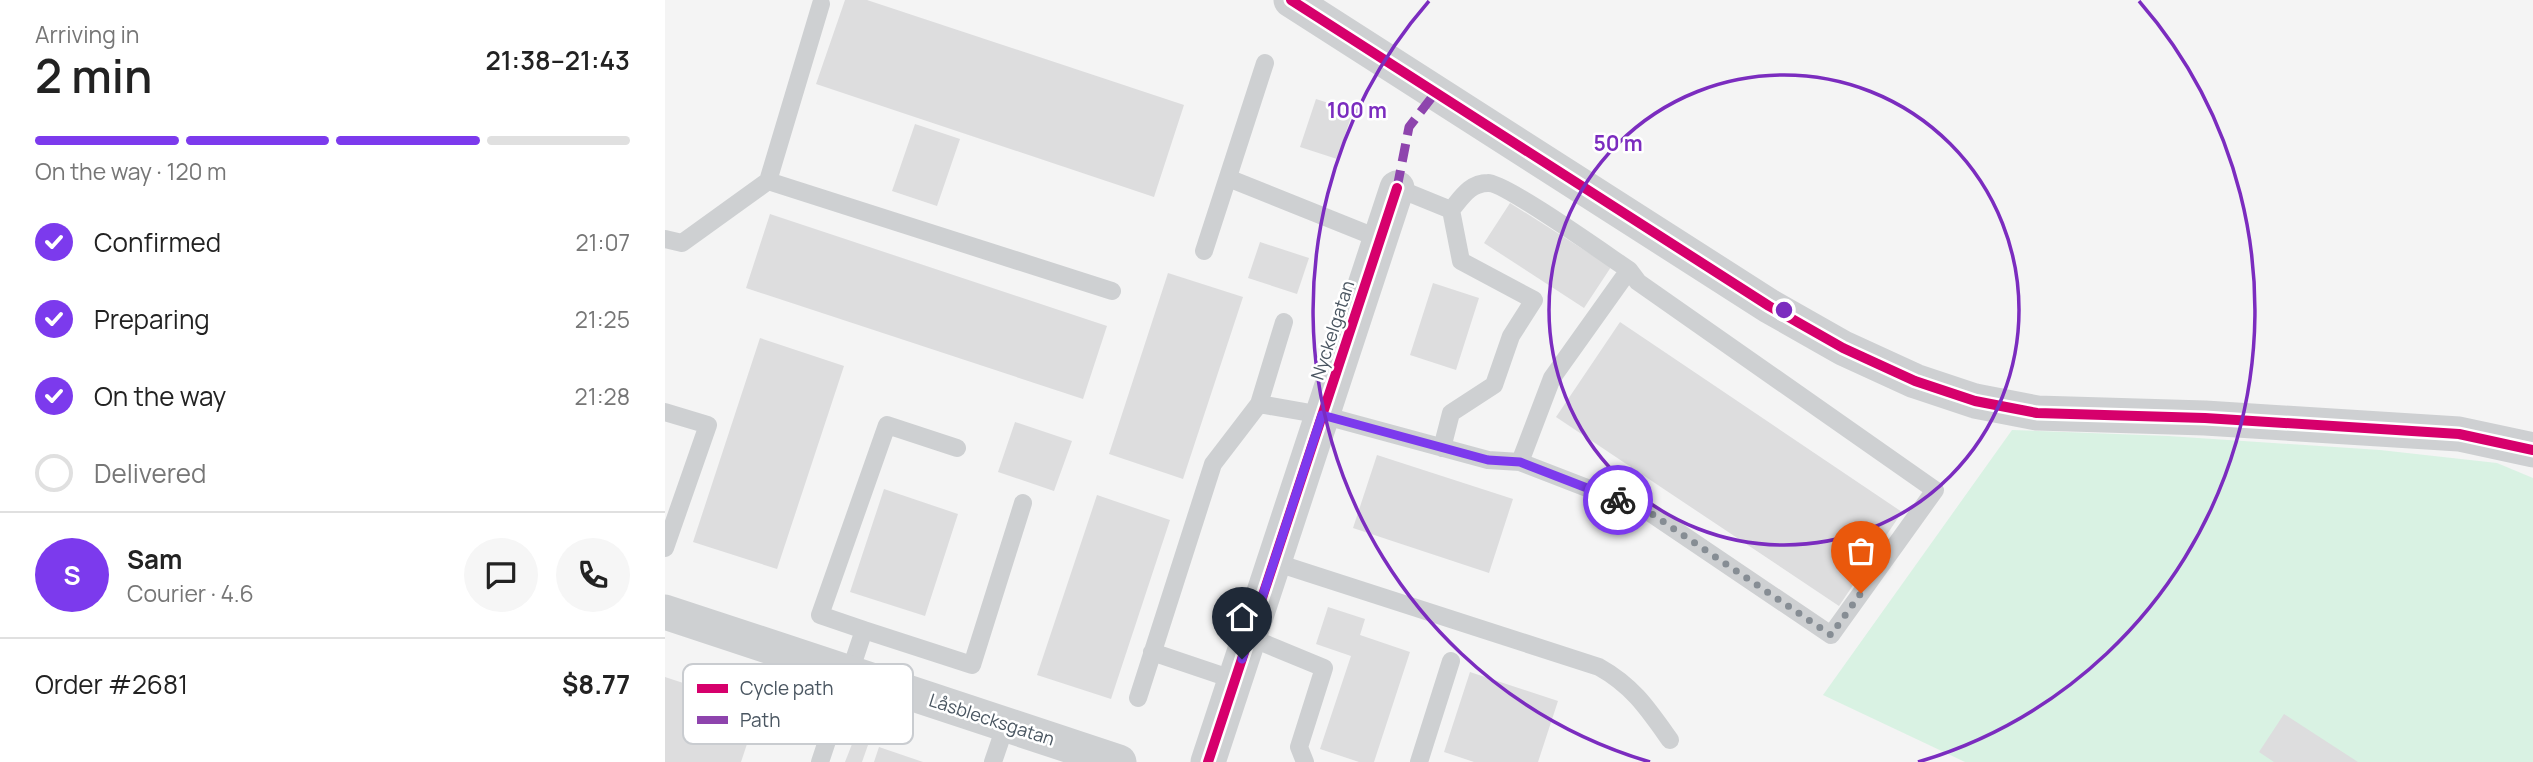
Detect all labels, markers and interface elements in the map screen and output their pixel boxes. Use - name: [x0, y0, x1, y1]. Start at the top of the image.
- text: Arriving in: [35, 18, 140, 50]
- text: 21:38–21:43: [485, 42, 630, 78]
- text: 2 min: [35, 44, 152, 107]
- text: 100 m: [1327, 96, 1387, 124]
- text: 50 m: [1593, 129, 1643, 157]
- text: On the way · 120 m: [35, 155, 227, 187]
- icon: check: [35, 223, 73, 261]
- text: Confirmed: [94, 224, 221, 260]
- text: 21:07: [575, 226, 630, 258]
- street label: Nyckelgatan: [1305, 277, 1359, 383]
- centre of rings: [1772, 298, 1796, 322]
- icon: check: [35, 300, 73, 338]
- text: Preparing: [94, 301, 210, 337]
- text: 21:25: [575, 303, 630, 335]
- icon: check: [35, 377, 73, 415]
- text: On the way: [94, 378, 226, 414]
- text: 21:28: [575, 380, 630, 412]
- text: Delivered: [94, 455, 206, 491]
- courier: [1583, 465, 1653, 535]
- icon: bike: [1599, 481, 1637, 519]
- pin: [1831, 521, 1891, 593]
- icon: bag: [1842, 532, 1880, 570]
- button: chat: [464, 538, 538, 612]
- button: phone: [556, 538, 630, 612]
- text: Sam: [127, 541, 182, 577]
- text: S: [63, 557, 81, 593]
- text: Courier · 4.6: [127, 577, 254, 609]
- pin: [1212, 587, 1272, 659]
- icon: home: [1223, 598, 1261, 636]
- legend: [683, 664, 913, 744]
- text: Order #2681: [35, 666, 188, 702]
- text: $8.77: [562, 666, 630, 702]
- text: Cycle path: [740, 675, 834, 701]
- street label: Låsblecksgatan: [926, 687, 1058, 751]
- text: Path: [740, 707, 780, 733]

